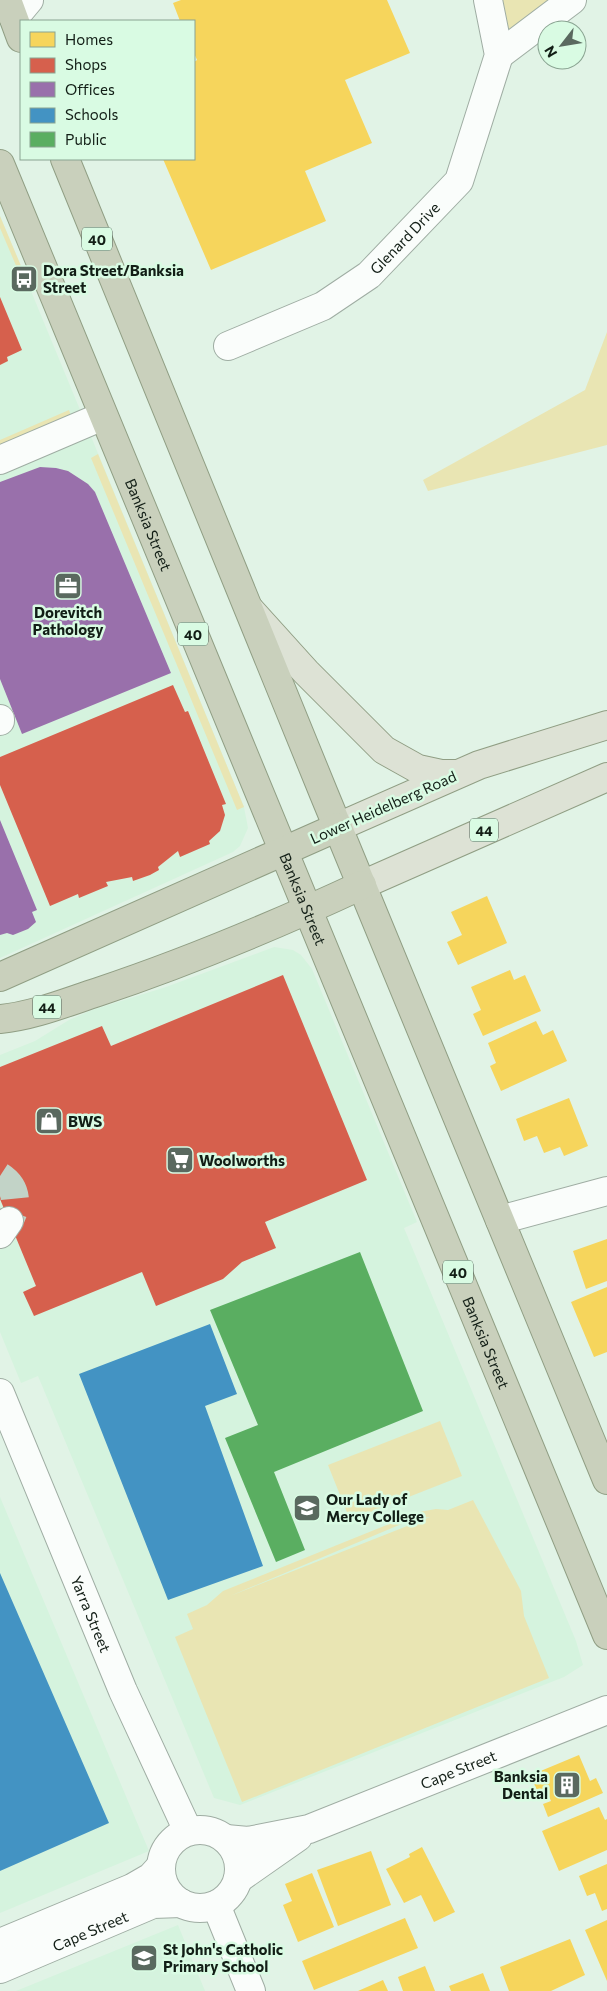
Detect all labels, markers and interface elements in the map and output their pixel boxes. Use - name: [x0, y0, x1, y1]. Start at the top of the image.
- legend: [20, 20, 195, 160]
- north arrow: [537, 20, 587, 70]
- text: Homes: [65, 30, 113, 48]
- text: N: [540, 43, 560, 61]
- text: Shops: [65, 55, 107, 73]
- text: Offices: [65, 80, 115, 98]
- text: Schools: [65, 105, 119, 123]
- text: Public: [65, 130, 107, 148]
- street label: Glenard Drive: [366, 198, 443, 278]
- road number: 40: [82, 228, 112, 250]
- place label: Dora Street/Banksia Street: [43, 261, 184, 296]
- bus stop icon: Dora Street/Banksia Street: [9, 264, 39, 294]
- street label: Banksia Street: [122, 476, 176, 573]
- office icon: Dorevitch Pathology: [53, 571, 83, 601]
- place label: Dorevitch Pathology: [32, 603, 104, 638]
- road number: 40: [178, 622, 208, 646]
- street label: Lower Heidelberg Road: [307, 767, 459, 847]
- road number: 44: [470, 818, 498, 842]
- street label: Banksia Street: [276, 850, 330, 948]
- road number: 44: [33, 996, 61, 1019]
- shop icon: BWS: [34, 1106, 64, 1136]
- place label: BWS: [68, 1112, 102, 1130]
- supermarket icon: Woolworths: [165, 1145, 195, 1175]
- place label: Woolworths: [199, 1151, 285, 1169]
- road number: 40: [443, 1260, 473, 1284]
- street label: Banksia Street: [459, 1294, 513, 1391]
- place label: Our Lady of Mercy College: [326, 1490, 424, 1525]
- school or university icon: Our Lady of Mercy College: [292, 1493, 322, 1523]
- street label: Yarra Street: [67, 1573, 115, 1655]
- street label: Cape Street: [418, 1746, 499, 1793]
- place label: Banksia Dental: [494, 1767, 548, 1802]
- building icon: Banksia Dental: [552, 1770, 582, 1800]
- street label: Cape Street: [50, 1907, 131, 1955]
- place label: St John's Catholic Primary School: [163, 1940, 283, 1975]
- school or university icon: St John's Catholic Primary School: [129, 1943, 159, 1973]

